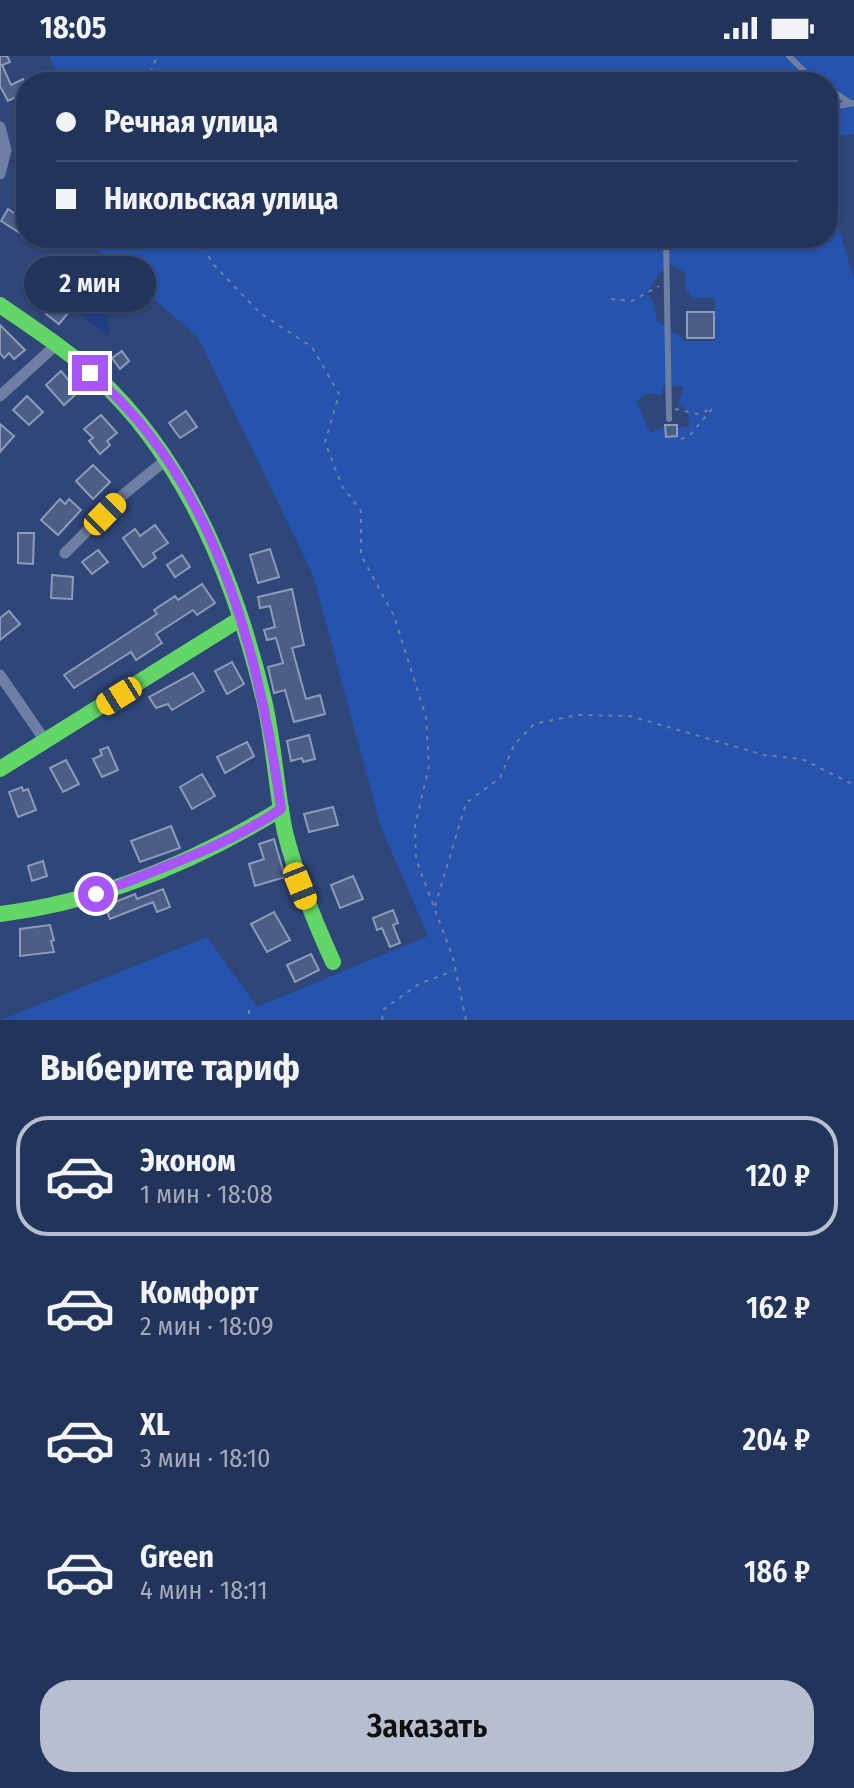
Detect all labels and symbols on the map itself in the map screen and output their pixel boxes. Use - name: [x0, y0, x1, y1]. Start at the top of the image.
- callout: 2 мин: [24, 257, 156, 313]
- route end: [72, 355, 108, 391]
- car: [80, 489, 130, 539]
- car: [92, 673, 146, 719]
- car: [280, 859, 320, 913]
- route start: [78, 876, 114, 912]

